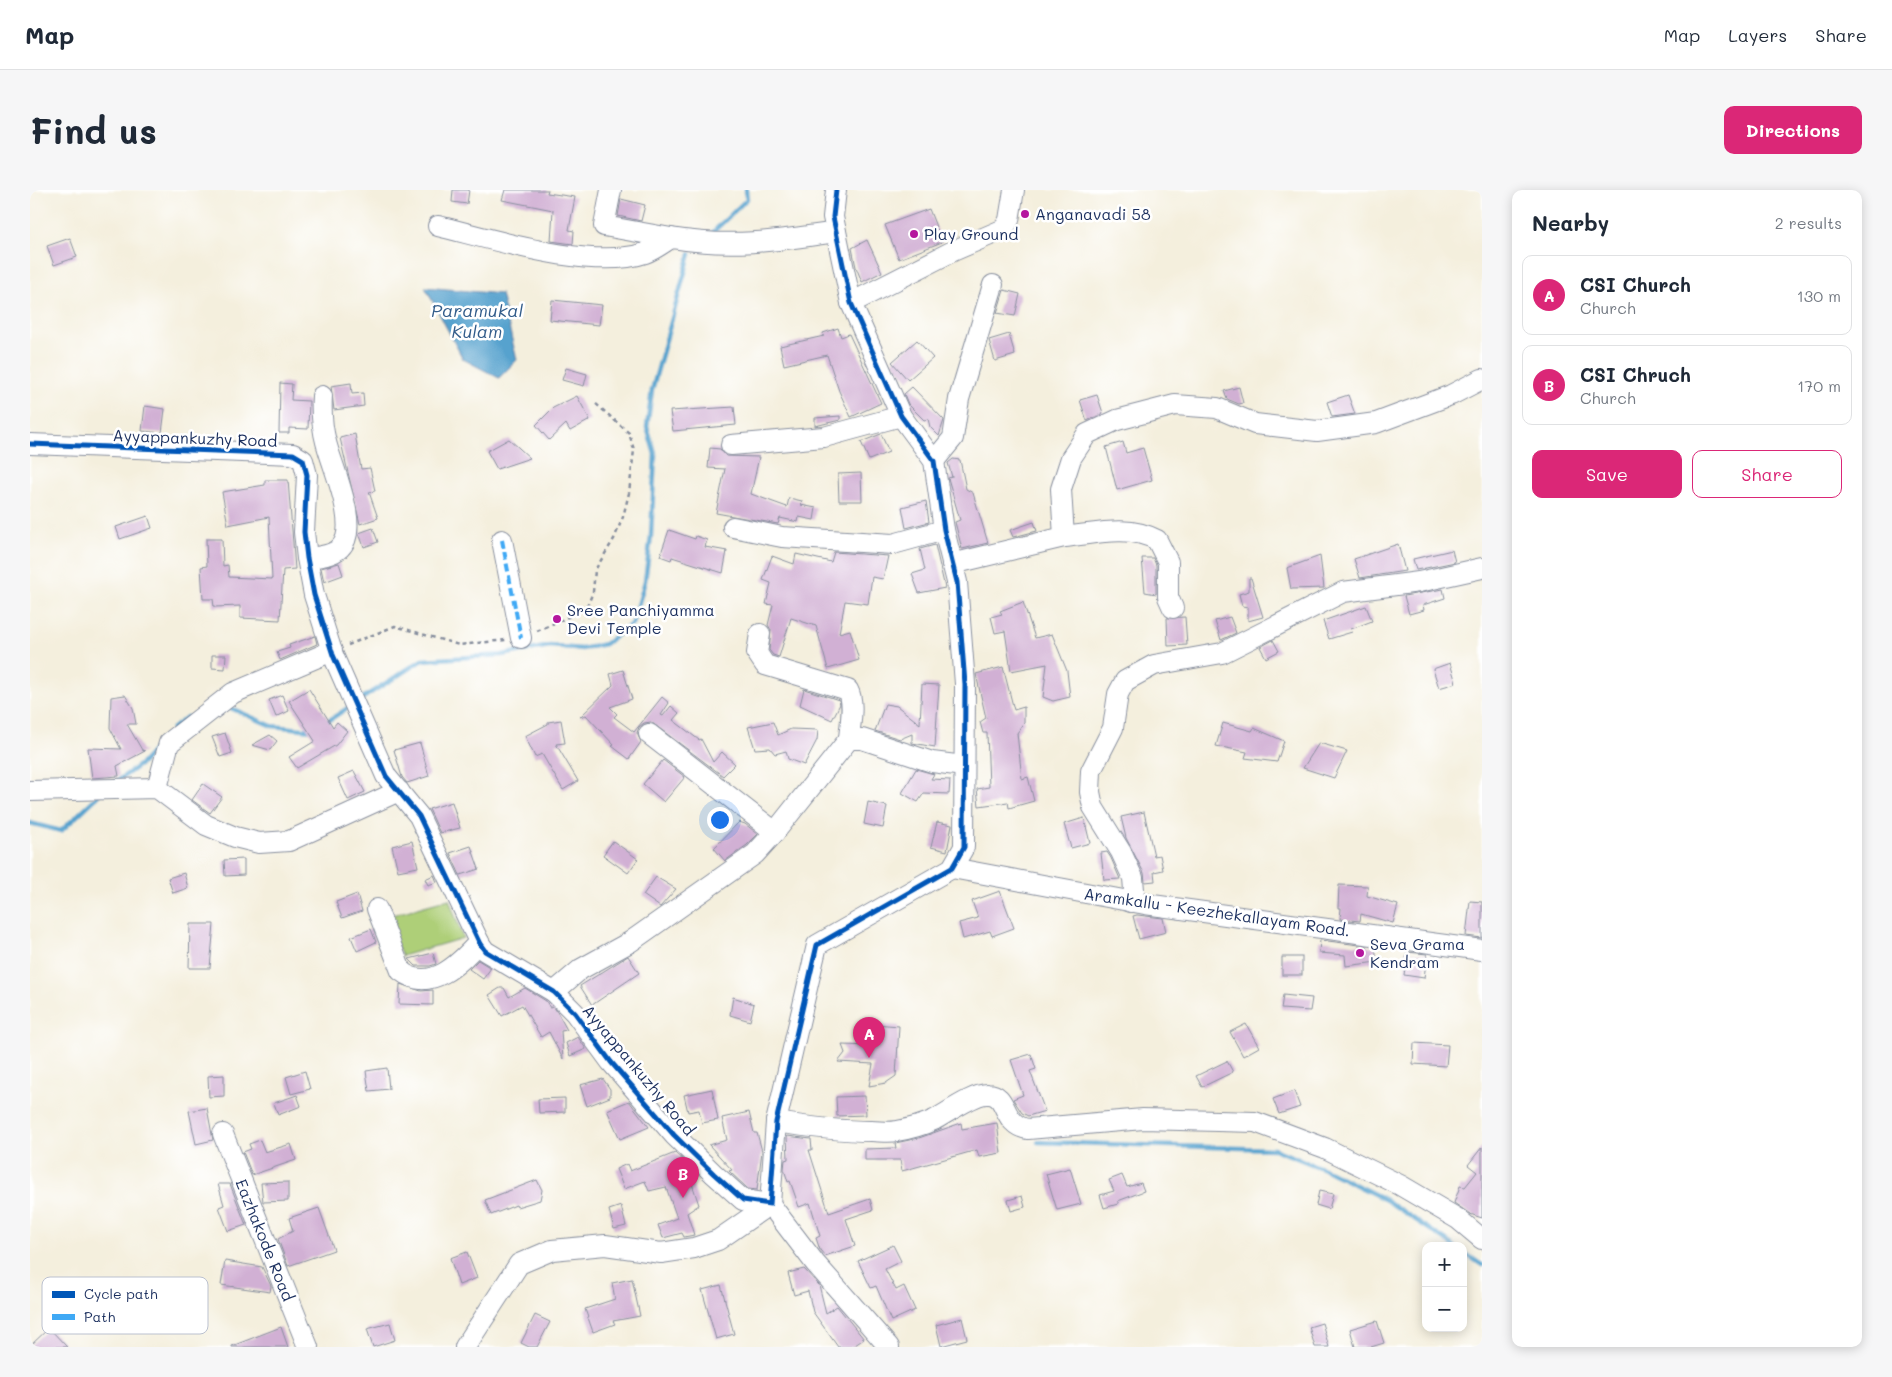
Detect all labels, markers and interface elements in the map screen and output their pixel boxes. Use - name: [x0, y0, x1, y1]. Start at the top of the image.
- text: Map: [25, 19, 74, 50]
- text: Map: [1664, 23, 1700, 47]
- text: Layers: [1728, 23, 1787, 47]
- text: Share: [1815, 23, 1867, 47]
- button: Directions: [1724, 106, 1862, 154]
- text: Find us: [30, 107, 157, 153]
- place label: Anganavadi 58: [1035, 203, 1151, 224]
- marker: Anganavadi 58: [1019, 208, 1031, 220]
- text: Nearby: [1532, 209, 1609, 236]
- text: 2 results: [1775, 212, 1842, 233]
- place label: Play Ground: [924, 223, 1018, 244]
- marker: Play Ground: [908, 228, 920, 240]
- text: CSI Church: [1580, 272, 1691, 297]
- text: A: [1543, 285, 1555, 306]
- text: 130 m: [1797, 285, 1841, 306]
- text: Church: [1580, 297, 1636, 318]
- water label: Paramukal Kulam: [431, 298, 523, 343]
- text: CSI Chruch: [1580, 362, 1691, 387]
- text: B: [1544, 375, 1554, 396]
- text: 170 m: [1797, 375, 1841, 396]
- text: Church: [1580, 387, 1636, 408]
- street label: Ayyappankuzhy Road: [112, 424, 278, 451]
- button: Save: [1532, 450, 1682, 498]
- button: Share: [1692, 450, 1842, 498]
- place label: Sree Panchiyamma Devi Temple: [567, 599, 715, 638]
- marker: Sree Panchiyamma Devi Temple: [551, 613, 563, 625]
- your location: [707, 807, 733, 833]
- street label: Aramkallu - Keezhekallayam Road.: [1083, 882, 1352, 941]
- place label: Seva Grama Kendram: [1370, 933, 1465, 972]
- marker: Seva Grama Kendram: [1354, 947, 1366, 959]
- street label: Ayyappankuzhy Road: [578, 1000, 700, 1140]
- pin: A: [853, 1017, 885, 1058]
- pin: B: [667, 1157, 699, 1198]
- street label: Eazhakode Road: [231, 1176, 300, 1304]
- map controls: [1422, 1242, 1467, 1332]
- button: +: [1422, 1242, 1467, 1287]
- legend: [42, 1277, 208, 1334]
- text: Cycle path: [84, 1284, 158, 1303]
- button: −: [1422, 1287, 1467, 1332]
- text: Path: [84, 1307, 115, 1326]

